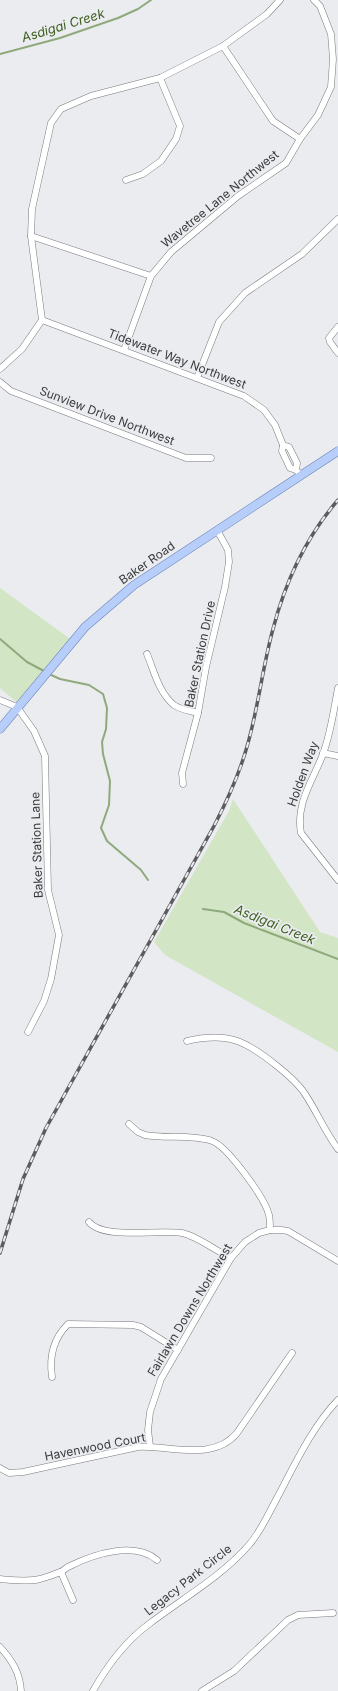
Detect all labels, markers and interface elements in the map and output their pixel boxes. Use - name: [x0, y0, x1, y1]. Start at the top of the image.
- water label: Asdigai Creek: [19, 5, 107, 46]
- street label: Wavetree Lane Northwest: [158, 147, 281, 251]
- street label: Tidewater Way Northwest: [106, 325, 248, 392]
- street label: Sunview Drive Northwest: [38, 383, 177, 448]
- street label: Baker Road: [116, 538, 178, 587]
- street label: Baker Station Drive: [181, 599, 218, 709]
- street label: Holden Way: [284, 739, 321, 809]
- street label: Baker Station Lane: [27, 792, 46, 898]
- water label: Asdigai Creek: [231, 900, 319, 948]
- street label: Fairlawn Downs Northwest: [144, 1241, 235, 1379]
- street label: Havenwood Court: [43, 1429, 147, 1464]
- street label: Legacy Park Circle: [141, 1541, 234, 1618]

